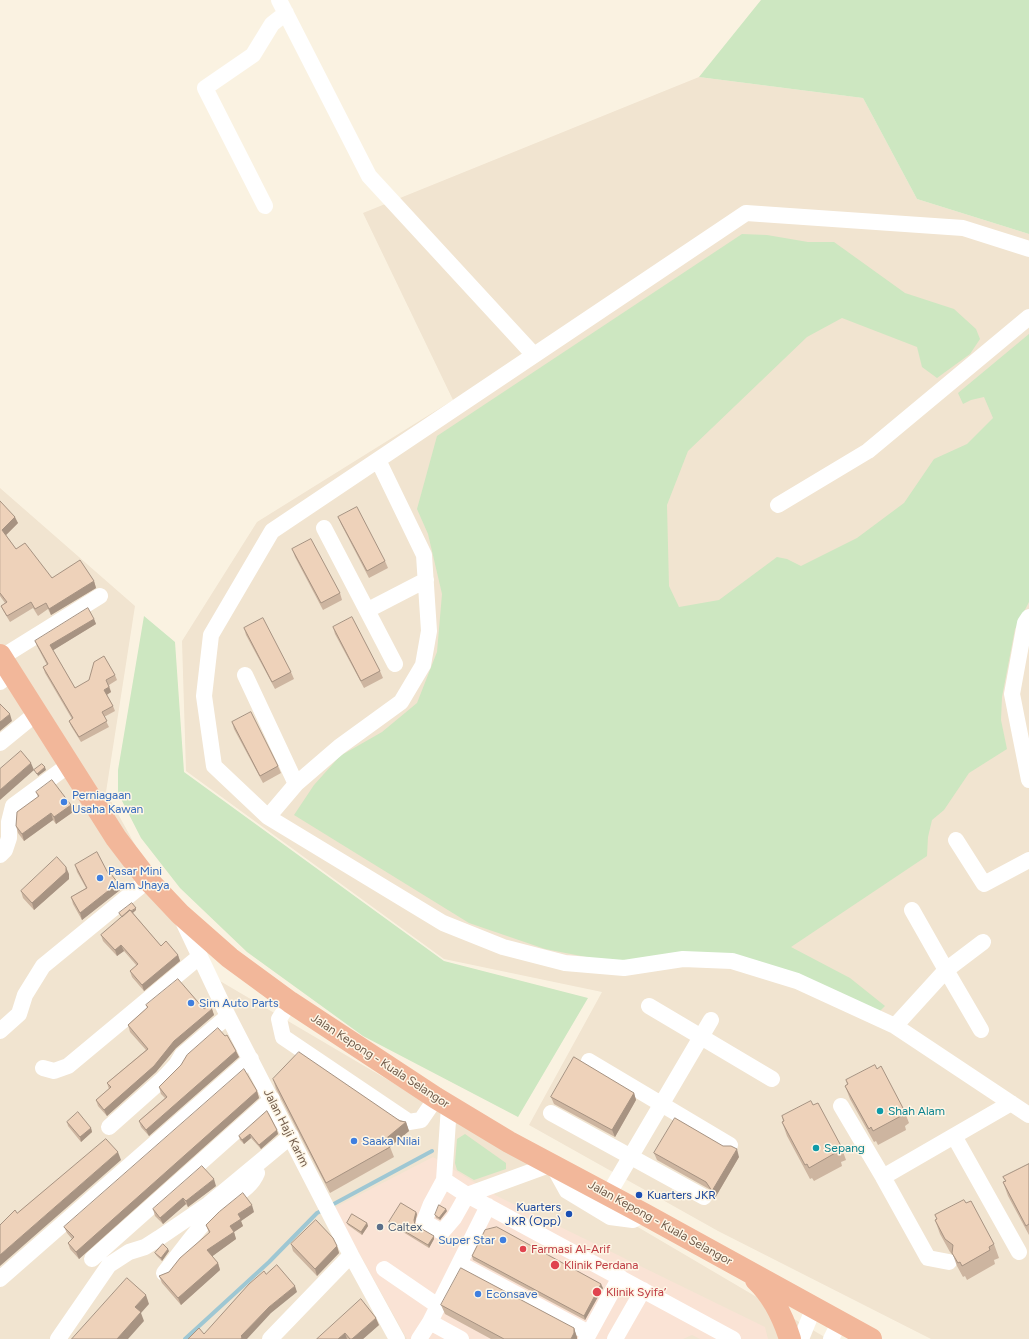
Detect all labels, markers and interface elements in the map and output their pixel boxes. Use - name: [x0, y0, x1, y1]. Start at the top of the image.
- place label: Perniagaan Usaha Kawan: [72, 788, 143, 816]
- marker: Perniagaan Usaha Kawan: [59, 797, 69, 807]
- place label: Pasar Mini Alam Jhaya: [108, 864, 169, 892]
- marker: Pasar Mini Alam Jhaya: [95, 873, 105, 883]
- place label: Sim Auto Parts: [199, 996, 279, 1010]
- marker: Sim Auto Parts: [186, 998, 196, 1008]
- street label: Jalan Kepong - Kuala Selangor: [308, 1011, 452, 1111]
- street label: Jalan Haji Karim: [260, 1087, 312, 1169]
- place label: Shah Alam: [888, 1104, 945, 1118]
- marker: Shah Alam: [875, 1106, 885, 1116]
- place label: Saaka Nilai: [362, 1134, 420, 1148]
- marker: Saaka Nilai: [349, 1136, 359, 1146]
- place label: Sepang: [824, 1141, 865, 1155]
- marker: Sepang: [811, 1143, 821, 1153]
- street label: Jalan Kepong - Kuala Selangor: [585, 1177, 735, 1269]
- place label: Kuarters JKR: [647, 1188, 716, 1202]
- marker: Kuarters JKR: [634, 1190, 644, 1200]
- place label: Kuarters JKR (Opp): [505, 1200, 561, 1228]
- marker: Kuarters JKR (Opp): [564, 1209, 574, 1219]
- place label: Caltex: [388, 1220, 422, 1234]
- marker: Caltex: [375, 1222, 385, 1232]
- place label: Super Star: [438, 1233, 495, 1247]
- marker: Super Star: [498, 1235, 508, 1245]
- place label: Farmasi Al-Arif: [531, 1242, 610, 1256]
- marker: Farmasi Al-Arif: [518, 1244, 528, 1254]
- place label: Klinik Perdana: [564, 1258, 638, 1272]
- marker: Klinik Perdana: [549, 1259, 561, 1271]
- place label: Klinik Syifa’: [606, 1285, 666, 1299]
- marker: Klinik Syifa’: [591, 1286, 603, 1298]
- place label: Econsave: [486, 1287, 538, 1301]
- marker: Econsave: [473, 1289, 483, 1299]

